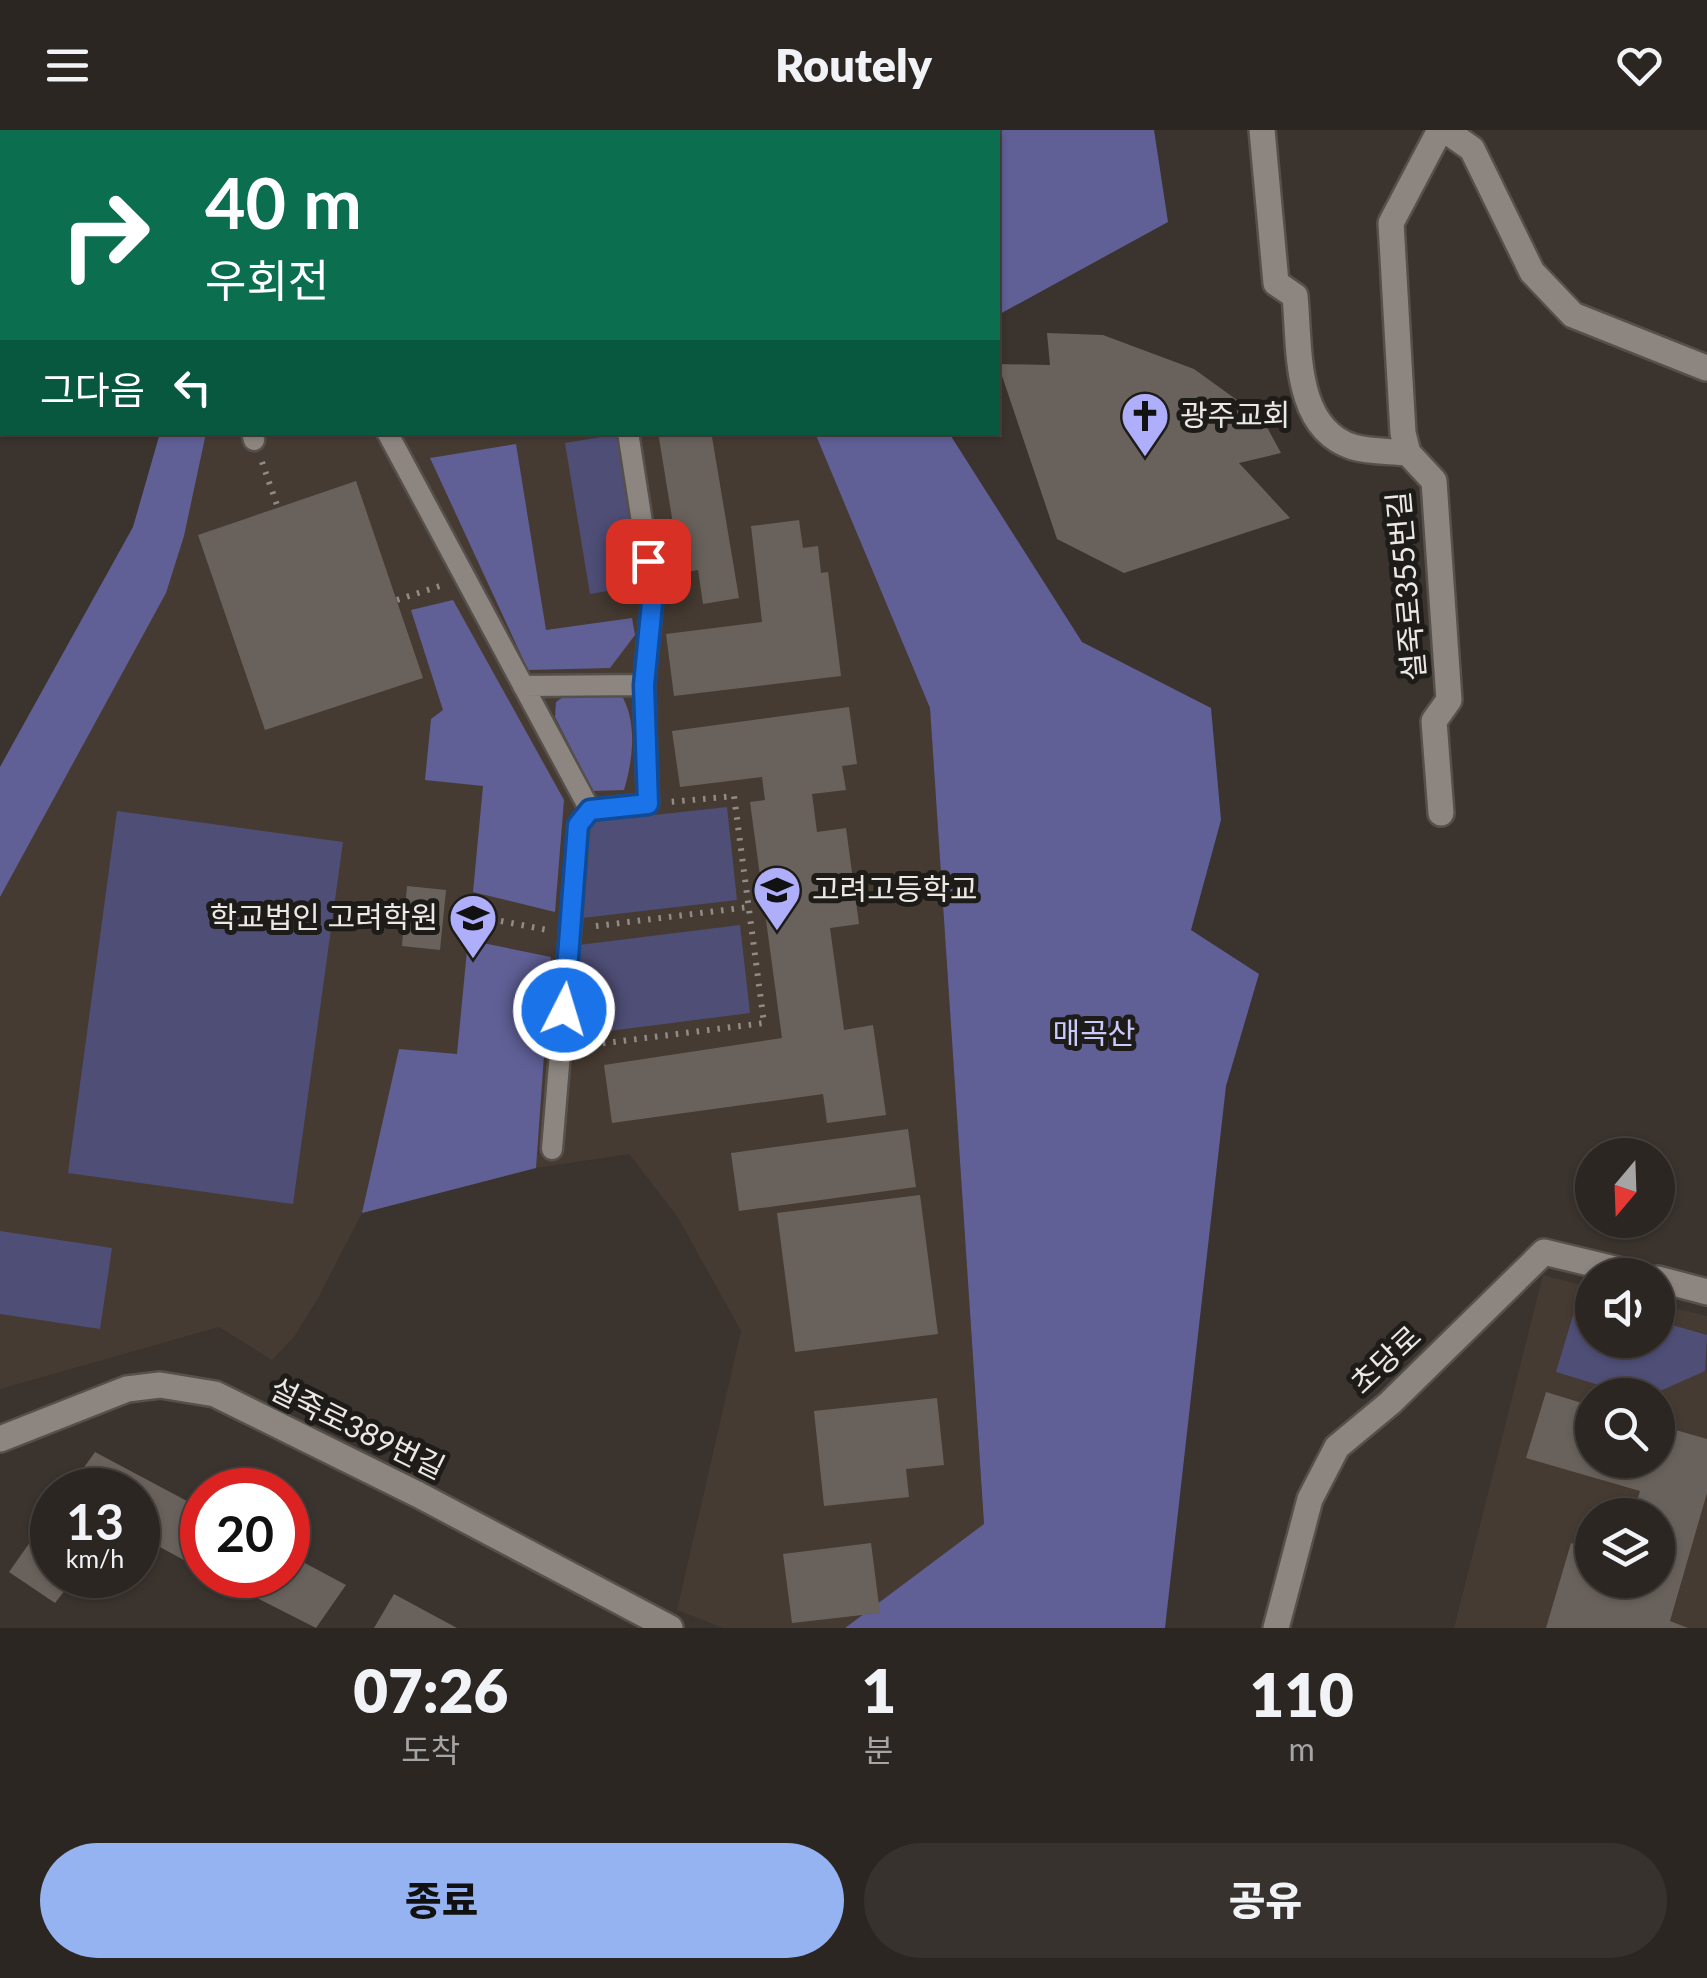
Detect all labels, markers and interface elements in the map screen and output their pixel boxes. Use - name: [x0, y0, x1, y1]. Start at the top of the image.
- icon: menu: [40, 38, 95, 93]
- text: Routely: [775, 38, 932, 92]
- icon: heart: [1612, 38, 1667, 93]
- text: 40 m: [205, 160, 362, 244]
- icon: right: [40, 170, 170, 300]
- text: 우회전: [205, 253, 329, 307]
- icon: left: [165, 360, 220, 415]
- text: 그다음: [40, 366, 145, 412]
- church icon: 광주교회: [1119, 390, 1171, 458]
- place label: 광주교회: [1180, 396, 1290, 432]
- street label: 설죽로355번길: [1379, 490, 1431, 682]
- pin: [606, 519, 691, 604]
- icon: arrive: [621, 534, 676, 589]
- school or university icon: 고려고등학교: [751, 864, 803, 932]
- place label: 고려고등학교: [812, 870, 978, 906]
- school or university icon: 학교법인 고려학원: [447, 892, 499, 960]
- place label: 학교법인 고려학원: [210, 898, 438, 934]
- position arrow: [512, 958, 616, 1062]
- park label: 매곡산: [1053, 1014, 1135, 1050]
- north arrow: [1575, 1138, 1675, 1238]
- map controls: [1575, 1138, 1675, 1598]
- button: sound: [1575, 1258, 1675, 1358]
- street label: 초당로: [1342, 1317, 1427, 1400]
- street label: 설죽로389번길: [265, 1369, 451, 1485]
- button: search: [1575, 1378, 1675, 1478]
- speed limit sign: 20: [180, 1468, 310, 1598]
- text: 13: [66, 1491, 124, 1551]
- button: layers: [1575, 1498, 1675, 1598]
- text: km/h: [66, 1543, 124, 1573]
- text: 07:26: [353, 1654, 508, 1726]
- text: 1: [861, 1654, 896, 1726]
- text: 110: [1249, 1658, 1354, 1730]
- text: m: [1288, 1729, 1315, 1768]
- text: 도착: [401, 1730, 460, 1769]
- text: 분: [864, 1730, 894, 1769]
- button: 종료: [40, 1843, 844, 1958]
- button: 공유: [864, 1843, 1667, 1958]

